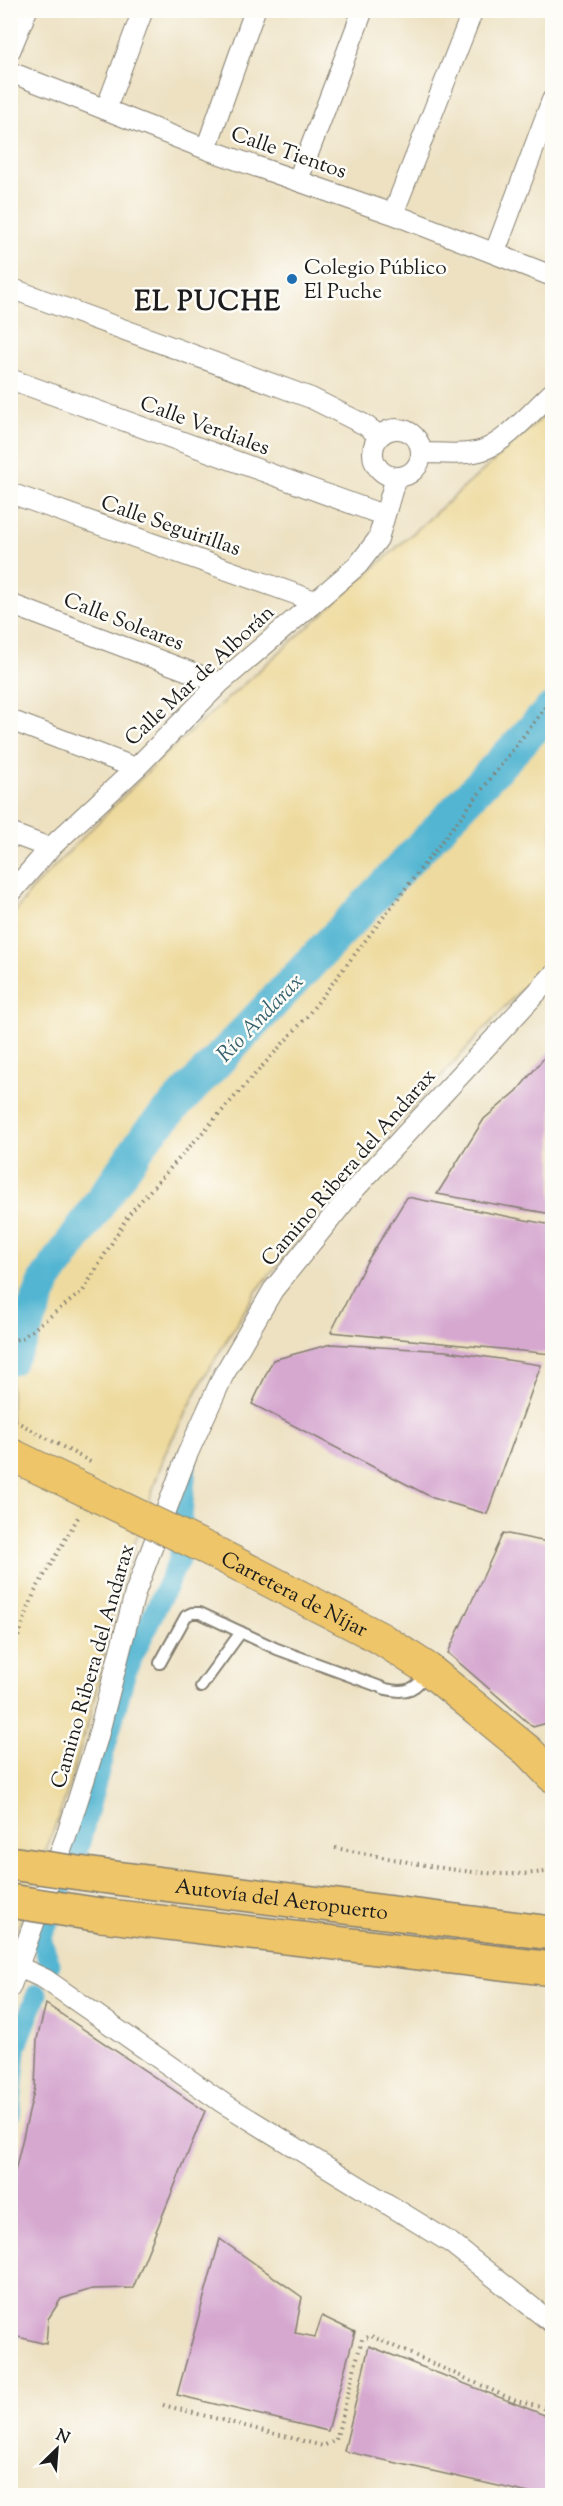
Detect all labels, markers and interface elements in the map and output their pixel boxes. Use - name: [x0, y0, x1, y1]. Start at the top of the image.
- street label: Calle Tientos: [226, 120, 350, 188]
- place label: Colegio Público El Puche: [304, 254, 447, 308]
- marker: Colegio Público El Puche: [285, 272, 299, 286]
- district label: EL PUCHE: [134, 284, 282, 323]
- street label: Calle Verdiales: [135, 390, 273, 464]
- street label: Calle Seguirillas: [96, 489, 244, 565]
- street label: Calle Soleares: [59, 586, 188, 660]
- street label: Calle Mar de Alborán: [119, 599, 282, 754]
- water label: Río Andarax: [210, 967, 312, 1071]
- street label: Camino Ribera del Andarax: [255, 1063, 444, 1274]
- street label: Camino Ribera del Andarax: [45, 1541, 143, 1792]
- street label: Carretera de Níjar: [215, 1545, 373, 1646]
- street label: Autovía del Aeropuerto: [173, 1873, 390, 1929]
- north arrow: [27, 2419, 87, 2479]
- text: N: [52, 2425, 73, 2451]

